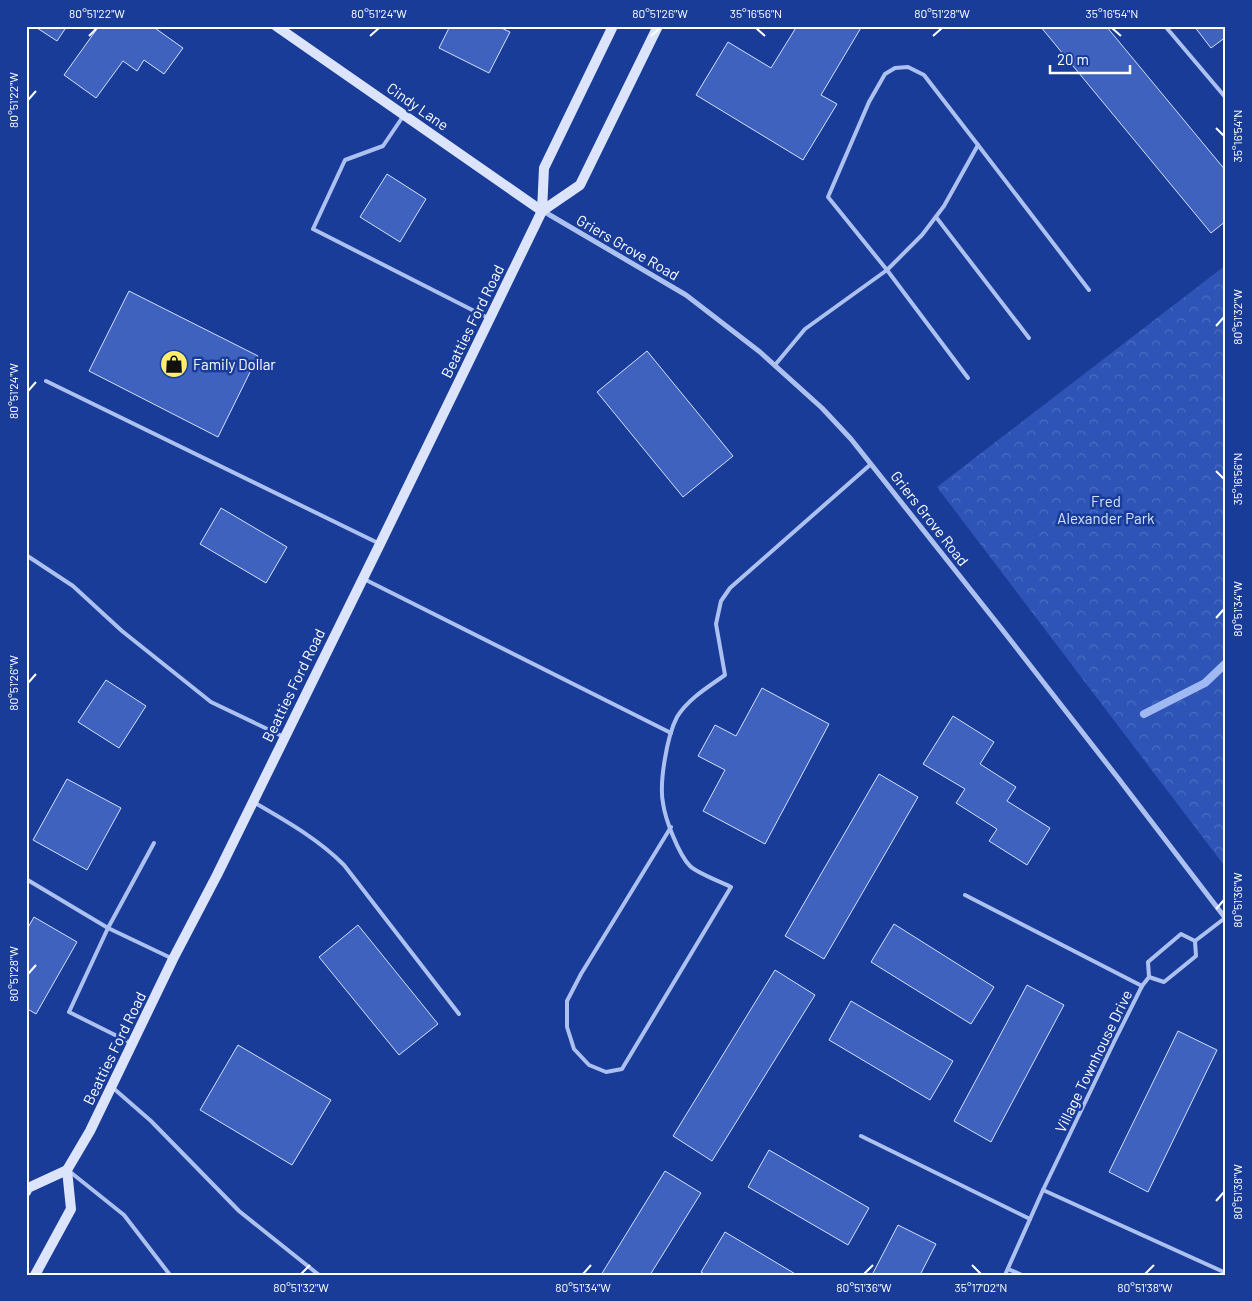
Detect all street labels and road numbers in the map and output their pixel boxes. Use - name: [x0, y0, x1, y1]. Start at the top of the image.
- street label: Cindy Lane: [384, 78, 452, 134]
- street label: Griers Grove Road: [573, 210, 683, 284]
- street label: Beatties Ford Road: [437, 262, 507, 380]
- street label: Griers Grove Road: [887, 467, 973, 569]
- street label: Beatties Ford Road: [258, 626, 328, 744]
- street label: Village Townhouse Drive: [1051, 987, 1135, 1135]
- street label: Beatties Ford Road: [79, 989, 149, 1107]

